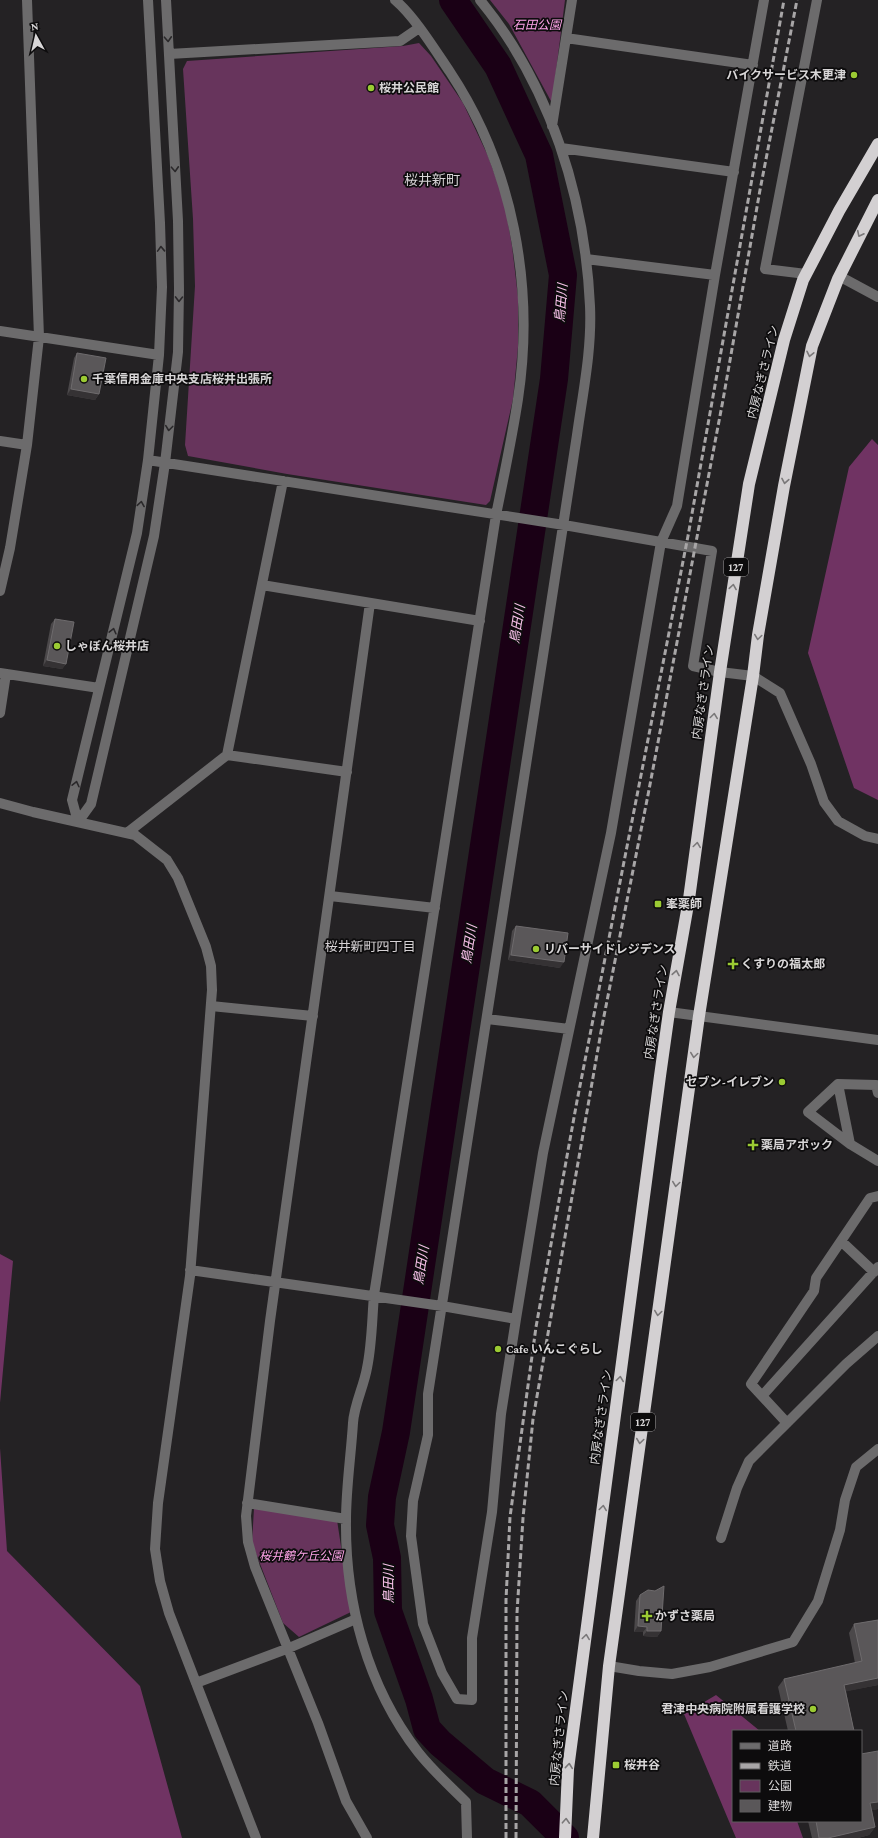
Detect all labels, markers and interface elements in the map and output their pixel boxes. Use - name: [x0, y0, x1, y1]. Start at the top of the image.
- north arrow: [16, 16, 56, 56]
- park label: 石田公園: [513, 18, 563, 32]
- text: N: [30, 20, 40, 33]
- one-way arrow: [164, 36, 173, 42]
- place label: バイクサービス木更津: [726, 68, 846, 82]
- marker: バイクサービス木更津: [849, 70, 859, 80]
- place label: 桜井公民館: [379, 81, 439, 95]
- marker: 桜井公民館: [366, 83, 376, 93]
- one-way arrow: [171, 166, 179, 172]
- district label: 桜井新町: [404, 172, 460, 188]
- one-way arrow: [857, 230, 865, 237]
- one-way arrow: [157, 246, 165, 252]
- water label: 鳥田川: [552, 281, 570, 323]
- one-way arrow: [175, 296, 183, 302]
- street label: 内房なぎさライン: [745, 324, 781, 420]
- one-way arrow: [806, 351, 815, 357]
- place label: 千葉信用金庫中央支店桜井出張所: [92, 372, 272, 386]
- marker: 千葉信用金庫中央支店桜井出張所: [79, 374, 89, 384]
- one-way arrow: [165, 425, 174, 431]
- one-way arrow: [781, 478, 789, 484]
- one-way arrow: [136, 501, 145, 507]
- road number: 127: [724, 558, 748, 576]
- one-way arrow: [728, 584, 737, 590]
- water label: 鳥田川: [507, 602, 528, 644]
- one-way arrow: [108, 627, 116, 634]
- one-way arrow: [754, 634, 763, 640]
- place label: しゃぼん桜井店: [65, 639, 149, 653]
- marker: しゃぼん桜井店: [52, 641, 62, 651]
- street label: 内房なぎさライン: [689, 643, 717, 741]
- one-way arrow: [709, 713, 718, 719]
- one-way arrow: [72, 781, 80, 787]
- one-way arrow: [692, 842, 701, 848]
- place label: 峯薬師: [666, 897, 702, 911]
- marker: 峯薬師: [653, 899, 663, 909]
- water label: 鳥田川: [459, 922, 480, 964]
- district label: 桜井新町四丁目: [324, 939, 416, 954]
- place label: リバーサイドレジデンス: [544, 942, 676, 956]
- marker: リバーサイドレジデンス: [531, 944, 541, 954]
- place label: くすりの福太郎: [741, 957, 825, 971]
- marker: くすりの福太郎: [728, 959, 738, 969]
- street label: 内房なぎさライン: [642, 963, 670, 1061]
- one-way arrow: [671, 970, 680, 976]
- one-way arrow: [690, 1052, 699, 1058]
- place label: セブン-イレブン: [685, 1075, 774, 1089]
- marker: セブン-イレブン: [777, 1077, 787, 1087]
- place label: 薬局アポック: [761, 1138, 833, 1152]
- marker: 薬局アポック: [748, 1140, 758, 1150]
- one-way arrow: [672, 1181, 681, 1187]
- water label: 鳥田川: [411, 1243, 432, 1285]
- one-way arrow: [654, 1309, 663, 1316]
- place label: Cafe いんこぐらし: [506, 1342, 603, 1356]
- marker: Cafe いんこぐらし: [493, 1344, 503, 1354]
- street label: 内房なぎさライン: [587, 1368, 615, 1466]
- one-way arrow: [615, 1376, 624, 1382]
- road number: 127: [631, 1413, 655, 1431]
- one-way arrow: [636, 1438, 645, 1444]
- one-way arrow: [598, 1505, 607, 1511]
- park label: 桜井鶴ケ丘公園: [259, 1549, 345, 1563]
- water label: 鳥田川: [381, 1563, 396, 1604]
- place label: かずさ薬局: [655, 1609, 715, 1623]
- marker: かずさ薬局: [642, 1611, 652, 1621]
- one-way arrow: [581, 1634, 590, 1640]
- street label: 内房なぎさライン: [547, 1690, 571, 1786]
- place label: 君津中央病院附属看護学校: [661, 1702, 805, 1716]
- marker: 君津中央病院附属看護学校: [808, 1704, 818, 1714]
- legend: [732, 1730, 862, 1822]
- text: 道路: [768, 1739, 792, 1753]
- place label: 桜井谷: [624, 1758, 660, 1772]
- text: 鉄道: [768, 1759, 792, 1773]
- marker: 桜井谷: [611, 1760, 621, 1770]
- one-way arrow: [564, 1763, 573, 1769]
- text: 公園: [768, 1779, 792, 1793]
- text: 建物: [768, 1799, 792, 1813]
- one-way arrow: [562, 1818, 570, 1824]

